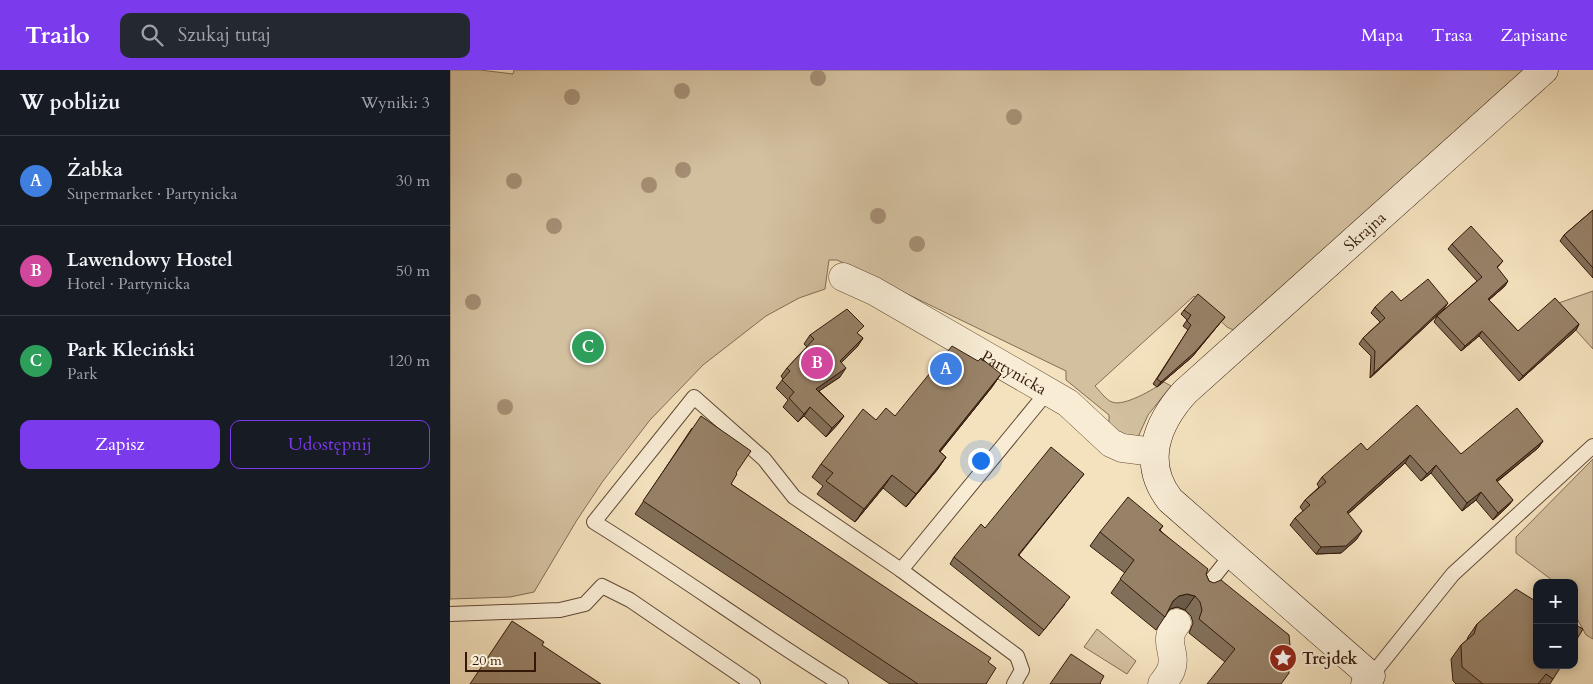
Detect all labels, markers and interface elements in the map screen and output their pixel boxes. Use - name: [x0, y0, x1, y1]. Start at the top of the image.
- search box: [120, 13, 470, 58]
- text: Trailo: [25, 19, 90, 52]
- icon: search: [138, 21, 166, 49]
- text: Szukaj tutaj: [178, 22, 271, 48]
- text: Mapa: [1361, 23, 1403, 48]
- text: Trasa: [1431, 23, 1473, 48]
- text: Zapisane: [1501, 23, 1568, 48]
- text: W pobliżu: [20, 88, 121, 117]
- text: Wyniki: 3: [361, 92, 430, 114]
- text: Żabka: [67, 157, 123, 183]
- text: A: [30, 170, 42, 192]
- text: 30 m: [396, 170, 430, 192]
- text: Supermarket · Partynicka: [67, 183, 237, 205]
- street label: Skrajna: [1339, 207, 1391, 257]
- text: Lawendowy Hostel: [67, 247, 233, 273]
- text: B: [30, 260, 42, 282]
- text: 50 m: [396, 260, 430, 282]
- text: Hotel · Partynicka: [67, 273, 190, 295]
- pin: C: [572, 328, 604, 366]
- text: Park Kleciński: [67, 337, 195, 363]
- pin: B: [801, 344, 833, 382]
- street label: Partynicka: [977, 345, 1051, 400]
- text: C: [30, 350, 42, 372]
- text: 120 m: [388, 350, 430, 372]
- pin: A: [930, 350, 962, 388]
- text: Park: [67, 363, 98, 385]
- button: Zapisz: [20, 420, 220, 469]
- button: Udostępnij: [230, 420, 430, 469]
- your location: [968, 448, 994, 474]
- map controls: [1533, 579, 1578, 669]
- button: +: [1533, 579, 1578, 624]
- button: −: [1533, 624, 1578, 669]
- place icon: Trejdek: [1268, 643, 1298, 673]
- place label: Trejdek: [1302, 648, 1358, 670]
- scale bar: [465, 649, 536, 672]
- text: 20 m: [472, 651, 502, 670]

